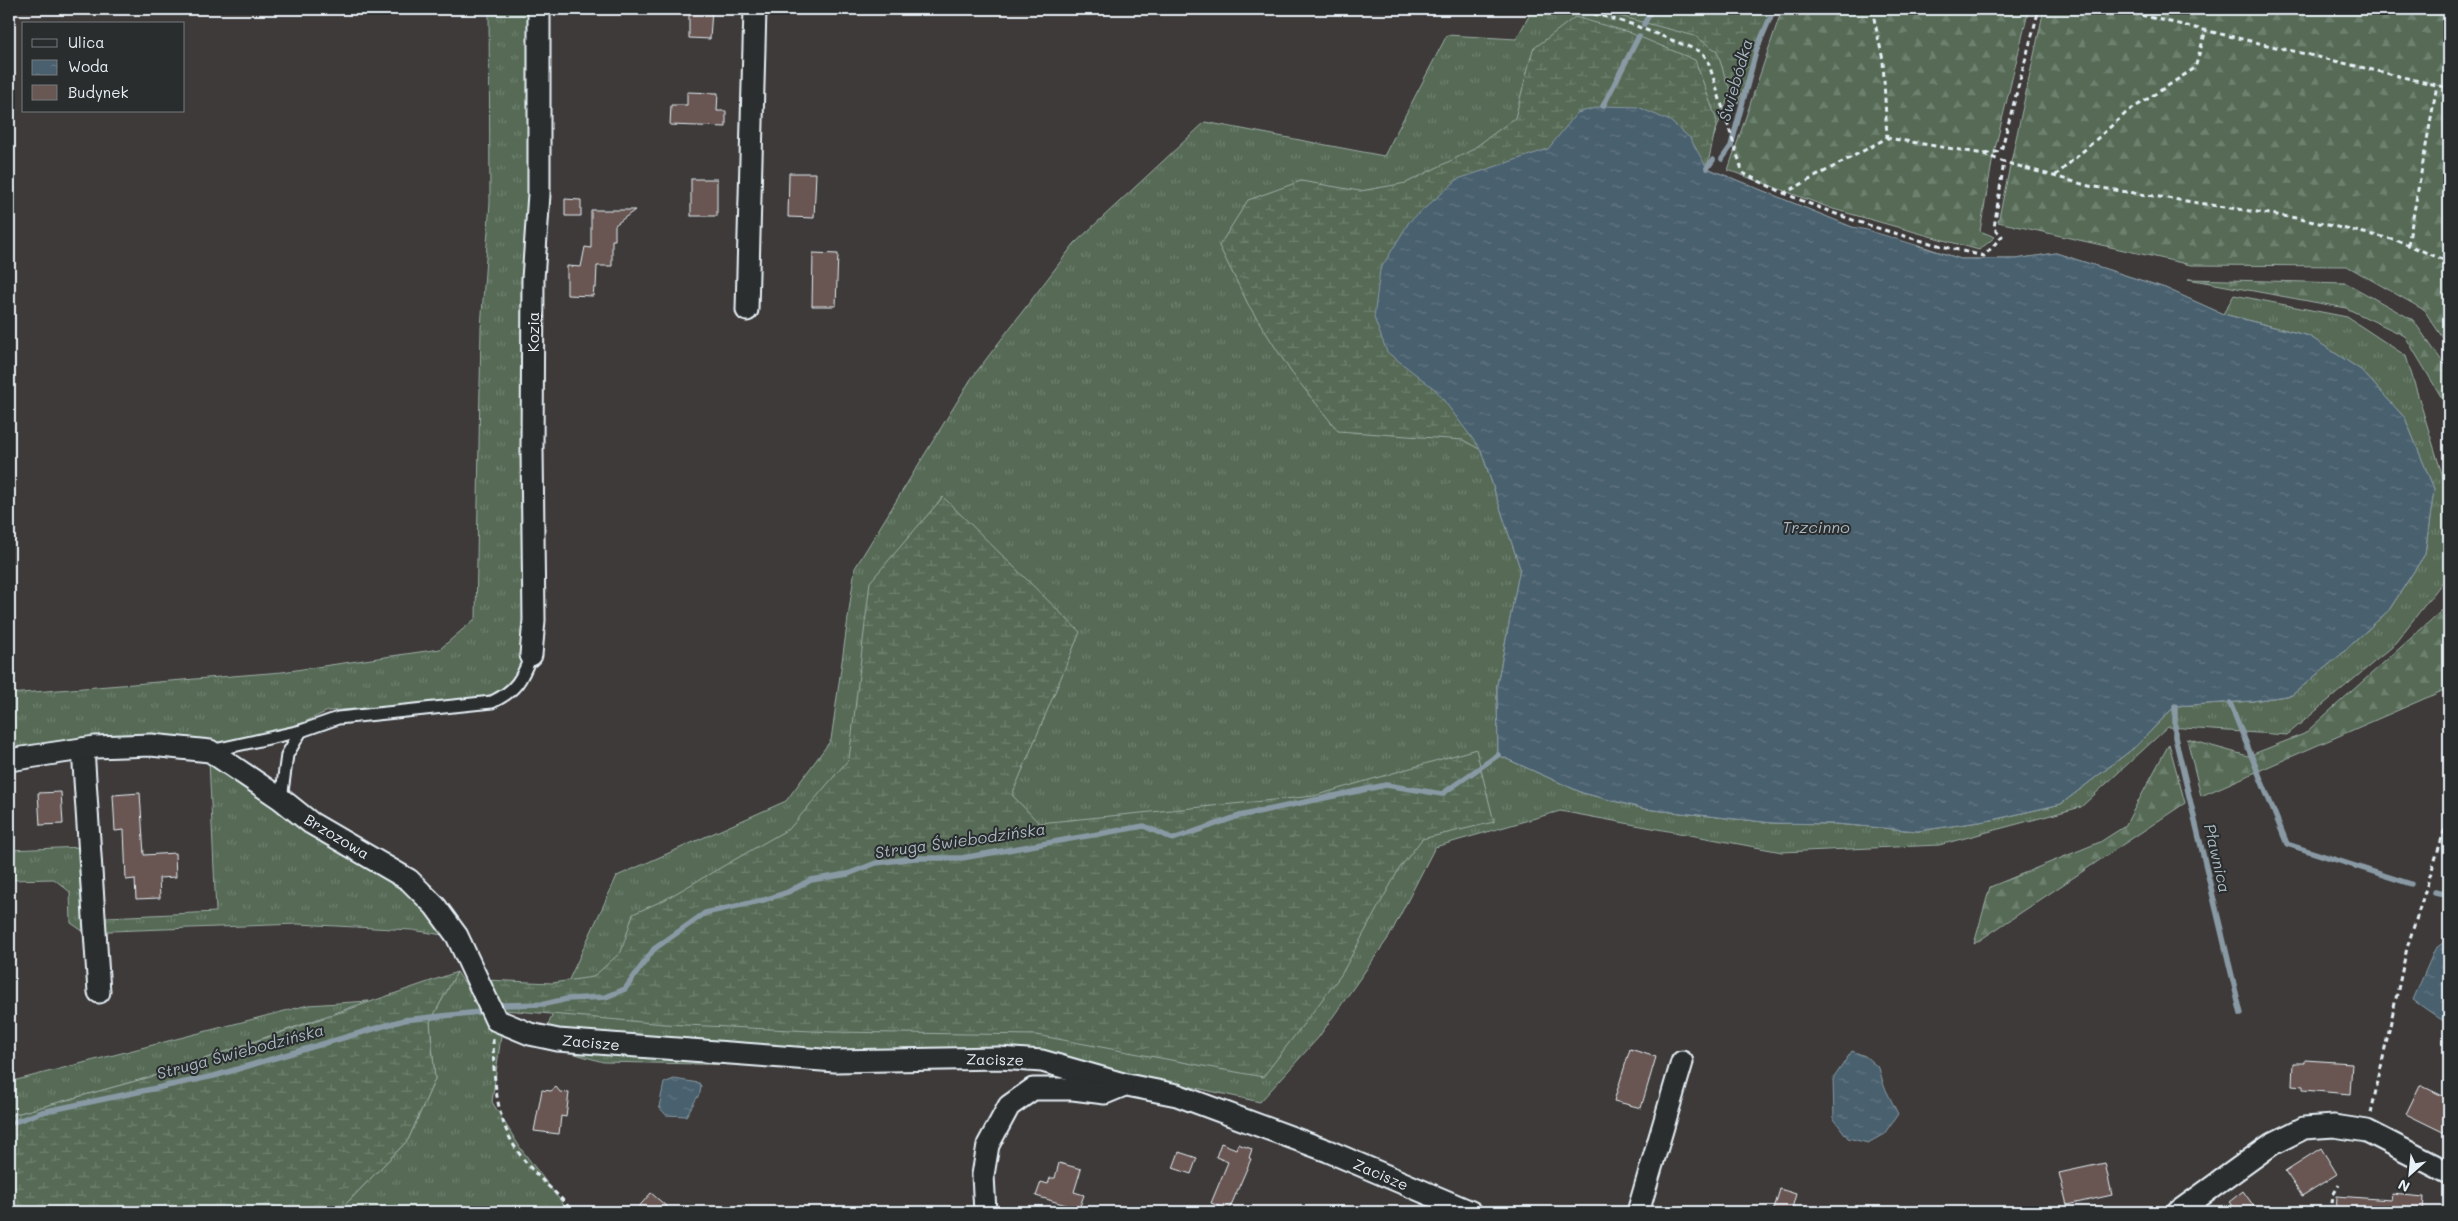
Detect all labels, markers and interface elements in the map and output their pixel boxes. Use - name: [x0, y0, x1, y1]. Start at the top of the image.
- legend: [22, 22, 185, 112]
- text: Ulica: [68, 32, 105, 52]
- water label: Świebódka: [1713, 36, 1757, 124]
- text: Woda: [68, 56, 109, 76]
- text: Budynek: [68, 82, 128, 102]
- street label: Kozia: [523, 312, 543, 352]
- water label: Trzcinno: [1782, 516, 1850, 537]
- street label: Brzozowa: [301, 809, 373, 863]
- water label: Struga Świebodzińska: [873, 818, 1047, 862]
- water label: Pławnica: [2200, 821, 2236, 895]
- water label: Struga Świebodzińska: [154, 1019, 326, 1083]
- street label: Zacisze: [561, 1030, 621, 1054]
- street label: Zacisze: [966, 1048, 1024, 1070]
- north arrow: [2386, 1148, 2436, 1198]
- street label: Zacisze: [1351, 1154, 1411, 1194]
- text: N: [2395, 1175, 2413, 1197]

